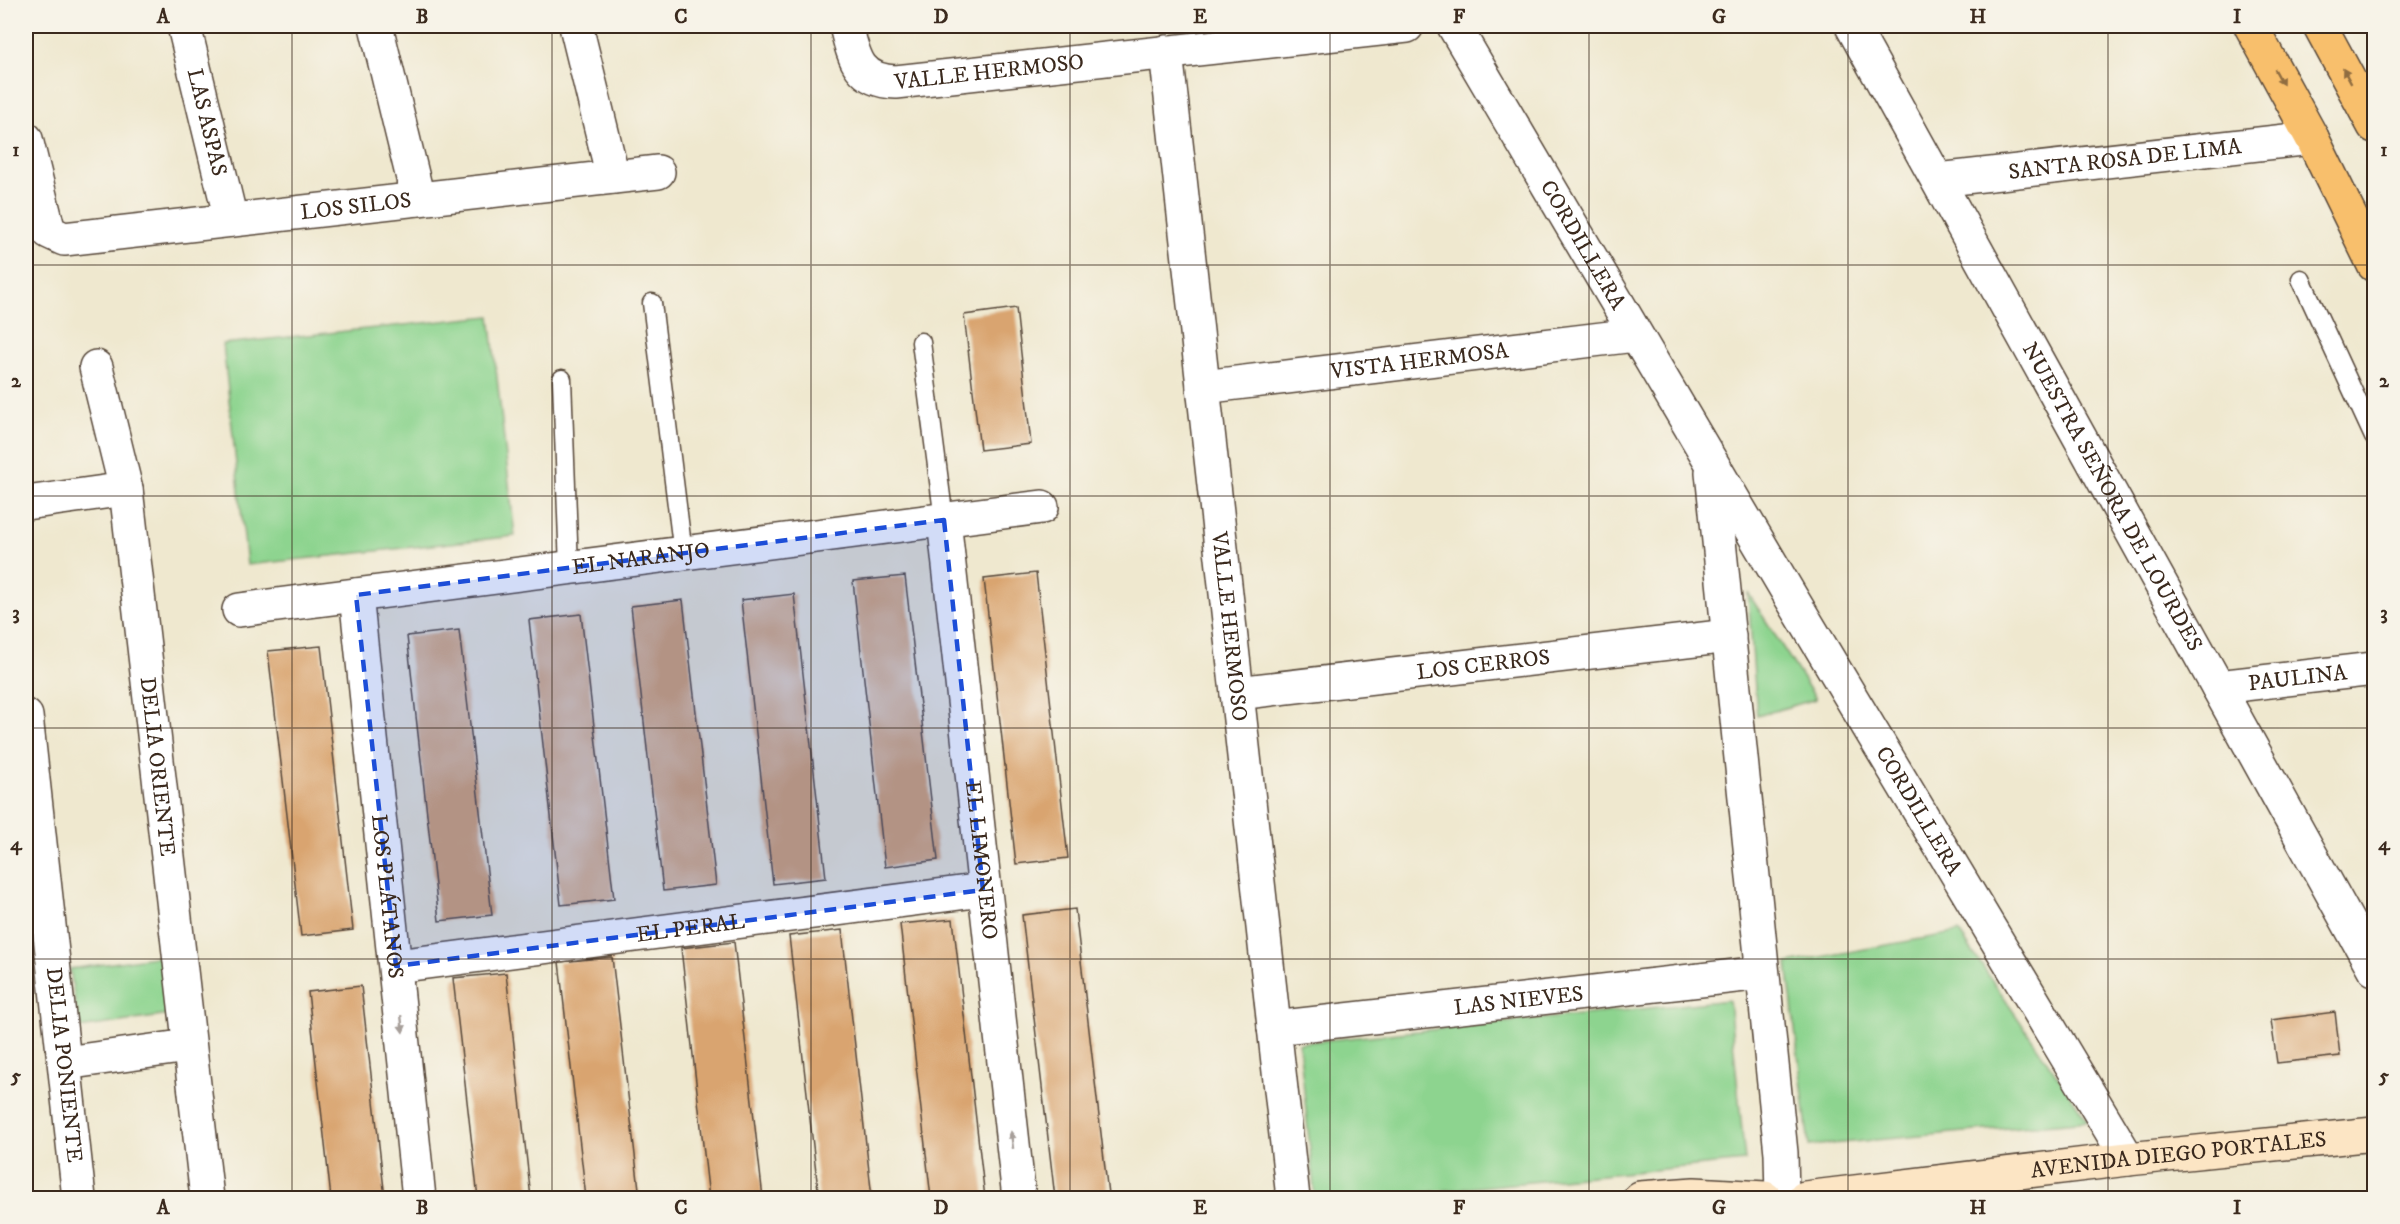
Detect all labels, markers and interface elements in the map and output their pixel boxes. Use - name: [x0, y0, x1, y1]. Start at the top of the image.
- text: A: [156, 5, 171, 30]
- text: B: [416, 5, 428, 30]
- text: C: [674, 5, 688, 30]
- text: D: [934, 5, 949, 30]
- text: E: [1193, 5, 1207, 30]
- text: F: [1453, 5, 1466, 30]
- text: G: [1712, 5, 1726, 30]
- text: H: [1970, 5, 1987, 30]
- text: I: [2233, 5, 2241, 30]
- street label: VALLE HERMOSO: [892, 48, 1085, 96]
- street label: LAS ASPAS: [181, 66, 233, 179]
- one-way arrow: [2342, 67, 2352, 84]
- one-way arrow: [2274, 69, 2284, 86]
- street label: SANTA ROSA DE LIMA: [2007, 132, 2244, 186]
- text: 1: [12, 138, 20, 163]
- text: 1: [2380, 138, 2388, 163]
- street label: CORDILLERA: [1534, 175, 1632, 315]
- street label: LOS SILOS: [299, 186, 413, 226]
- street label: VISTA HERMOSA: [1328, 337, 1511, 385]
- street label: NUESTRA SEÑORA DE LOURDES: [2016, 338, 2209, 656]
- text: 2: [11, 369, 22, 394]
- text: 2: [2379, 369, 2390, 394]
- street label: VALLE HERMOSO: [1206, 529, 1254, 723]
- street label: EL NARANJO: [570, 536, 711, 581]
- text: 3: [12, 601, 20, 626]
- text: 3: [2380, 601, 2388, 626]
- street label: LOS CERROS: [1415, 643, 1552, 686]
- street label: PAULINA: [2247, 659, 2349, 697]
- street label: DELIA ORIENTE: [134, 675, 181, 858]
- street label: CORDILLERA: [1870, 741, 1969, 881]
- street label: EL LIMONERO: [959, 779, 1004, 941]
- street label: LOS PLÁTANOS: [365, 813, 409, 980]
- text: 4: [10, 832, 23, 857]
- text: 4: [2378, 832, 2391, 857]
- street label: EL PERAL: [635, 907, 746, 948]
- street label: DELIA PONIENTE: [40, 966, 89, 1164]
- street label: LAS NIEVES: [1452, 980, 1585, 1021]
- one-way arrow: [397, 1014, 407, 1033]
- text: 5: [10, 1064, 21, 1089]
- text: 5: [2378, 1064, 2389, 1089]
- street label: AVENIDA DIEGO PORTALES: [2029, 1125, 2328, 1184]
- one-way arrow: [1007, 1131, 1017, 1150]
- text: A: [156, 1196, 171, 1221]
- text: B: [416, 1196, 428, 1221]
- text: C: [674, 1196, 688, 1221]
- text: D: [934, 1196, 949, 1221]
- text: E: [1193, 1196, 1207, 1221]
- text: F: [1453, 1196, 1466, 1221]
- text: G: [1712, 1196, 1726, 1221]
- text: H: [1970, 1196, 1987, 1221]
- text: I: [2233, 1196, 2241, 1221]

